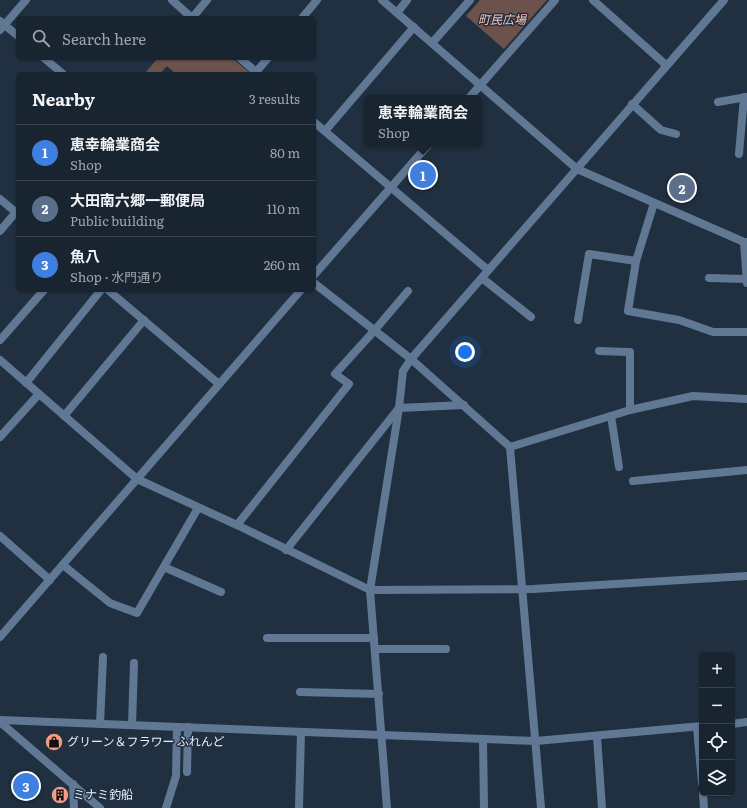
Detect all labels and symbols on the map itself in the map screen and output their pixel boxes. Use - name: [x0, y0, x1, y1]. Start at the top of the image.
- park label: 町民広場: [478, 10, 528, 28]
- pin: 1: [410, 160, 436, 190]
- pin: 2: [669, 173, 695, 203]
- your location: [455, 342, 475, 362]
- shop icon: グリーン＆フラワー ふれんど: [44, 732, 64, 752]
- place label: グリーン＆フラワー ふれんど: [67, 732, 224, 750]
- pin: 3: [13, 771, 39, 801]
- building icon: ミナミ釣船: [50, 785, 70, 805]
- place label: ミナミ釣船: [73, 785, 133, 803]

